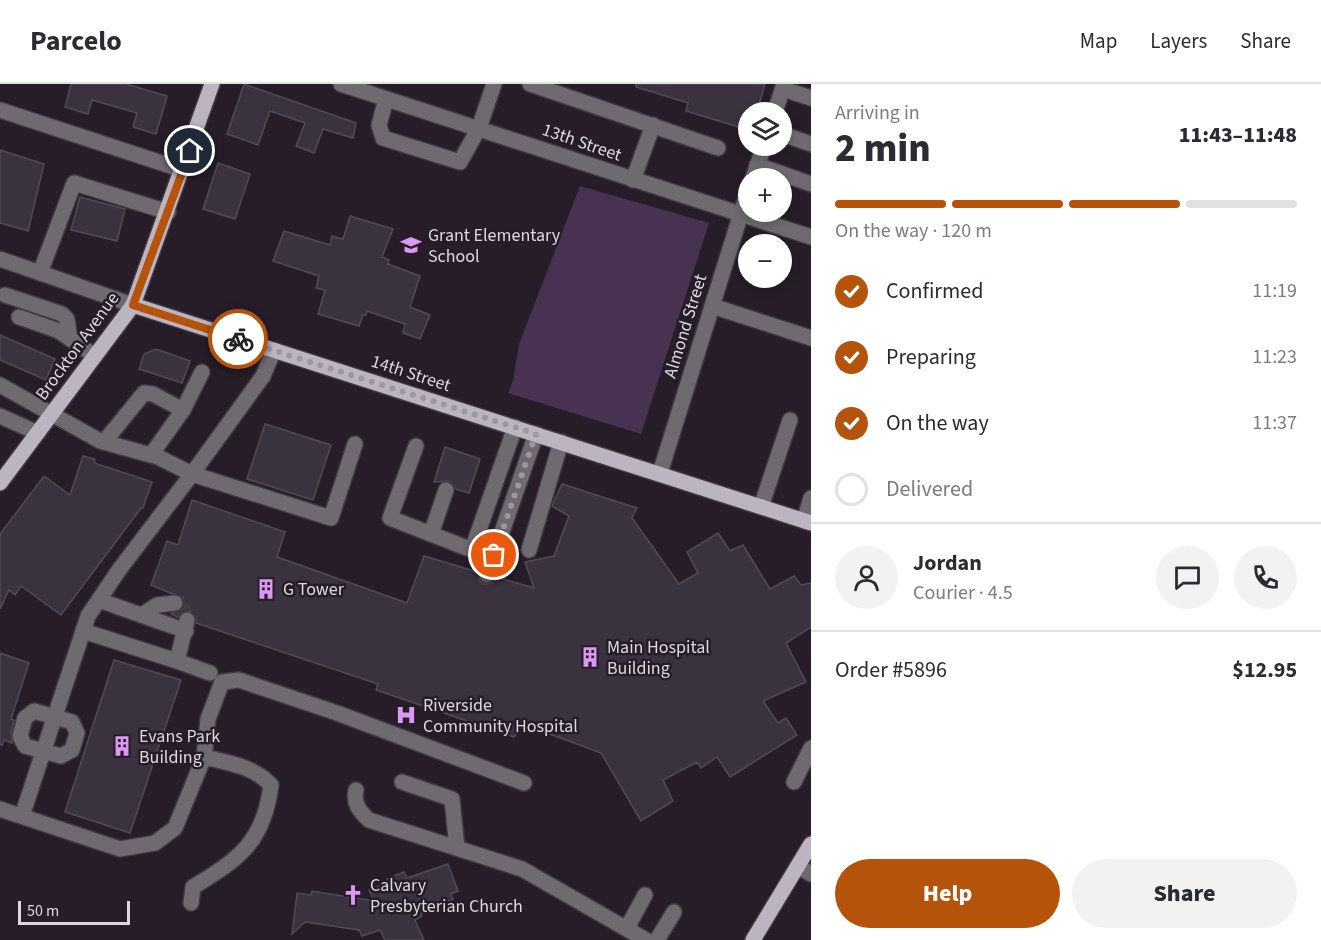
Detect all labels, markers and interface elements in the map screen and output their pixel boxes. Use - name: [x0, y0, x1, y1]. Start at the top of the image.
- text: Parcelo: [30, 21, 122, 61]
- text: Map: [1080, 26, 1117, 56]
- text: Layers: [1150, 26, 1207, 56]
- text: Share: [1240, 26, 1291, 56]
- text: Arriving in: [835, 99, 920, 127]
- map controls: [738, 102, 792, 288]
- button: layers: [738, 102, 792, 156]
- street label: 13th Street: [539, 117, 625, 168]
- text: 11:43–11:48: [1179, 119, 1297, 151]
- text: 2 min: [835, 121, 931, 177]
- pin: [164, 125, 215, 176]
- icon: home: [173, 134, 206, 167]
- button: +: [738, 168, 792, 222]
- text: On the way · 120 m: [835, 217, 992, 245]
- place label: Grant Elementary School: [428, 223, 561, 269]
- school or university icon: Grant Elementary School: [399, 233, 423, 257]
- button: −: [738, 234, 792, 288]
- street label: Almond Street: [658, 271, 713, 381]
- icon: check: [835, 275, 868, 308]
- text: Confirmed: [886, 275, 983, 307]
- text: 11:19: [1252, 277, 1297, 305]
- street label: Brockton Avenue: [30, 287, 125, 405]
- courier: [208, 309, 268, 369]
- icon: bike: [222, 323, 255, 356]
- icon: check: [835, 341, 868, 374]
- text: Preparing: [886, 341, 976, 373]
- text: 11:23: [1252, 343, 1297, 371]
- street label: 14th Street: [368, 349, 454, 398]
- icon: check: [835, 407, 868, 440]
- text: On the way: [886, 407, 989, 439]
- text: 11:37: [1252, 409, 1297, 437]
- text: Delivered: [886, 473, 973, 505]
- pin: [468, 529, 519, 580]
- icon: bag: [477, 538, 510, 571]
- button: person: [835, 546, 898, 609]
- button: chat: [1156, 546, 1219, 609]
- button: phone: [1234, 546, 1297, 609]
- text: Jordan: [913, 547, 982, 579]
- building icon: G Tower: [254, 577, 278, 601]
- place label: G Tower: [283, 577, 345, 602]
- text: Courier · 4.5: [913, 579, 1013, 607]
- place label: Main Hospital Building: [607, 635, 710, 681]
- building icon: Main Hospital Building: [578, 645, 602, 669]
- text: Order #5896: [835, 654, 947, 686]
- text: $12.95: [1232, 654, 1297, 686]
- place label: Riverside Community Hospital: [423, 693, 578, 739]
- hospital icon: Riverside Community Hospital: [394, 703, 418, 727]
- place label: Evans Park Building: [139, 724, 220, 770]
- building icon: Evans Park Building: [110, 734, 134, 758]
- button: Help: [835, 859, 1060, 928]
- button: Share: [1072, 859, 1297, 928]
- place label: Calvary Presbyterian Church: [370, 873, 523, 919]
- church icon: Calvary Presbyterian Church: [341, 883, 365, 907]
- scale bar: [18, 898, 130, 926]
- text: 50 m: [27, 900, 59, 922]

